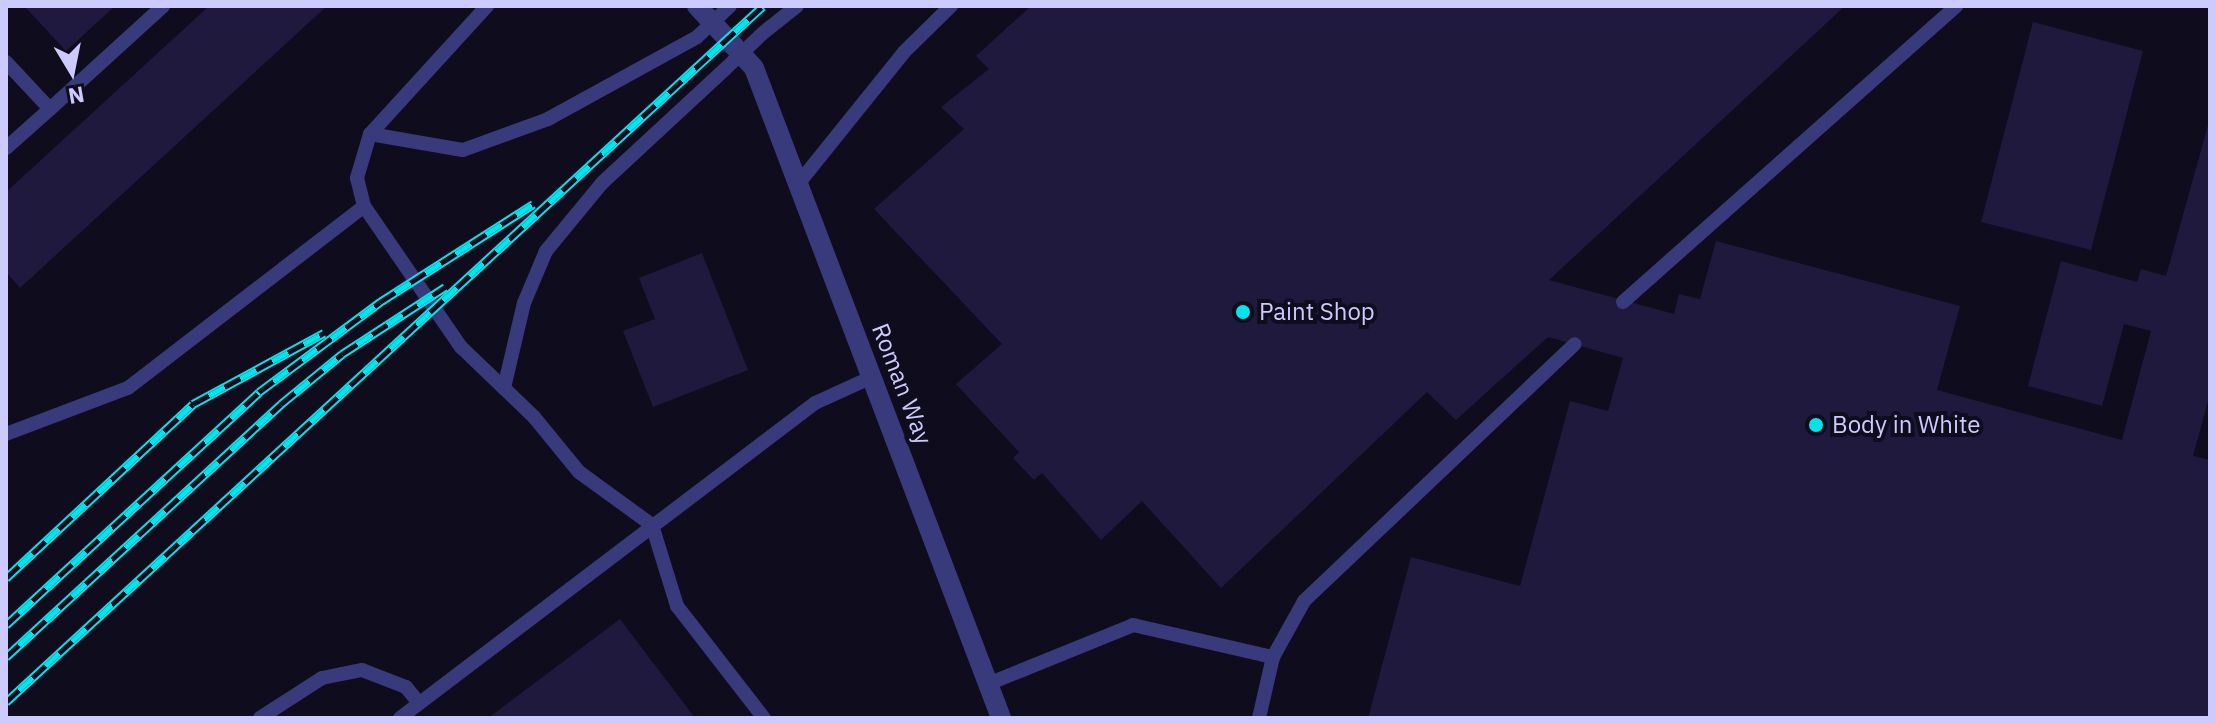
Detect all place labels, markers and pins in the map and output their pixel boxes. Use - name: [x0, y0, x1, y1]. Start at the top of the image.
- place label: Paint Shop: [1259, 298, 1375, 326]
- marker: Paint Shop: [1234, 303, 1252, 321]
- place label: Body in White: [1832, 411, 1980, 439]
- marker: Body in White: [1807, 416, 1825, 434]

